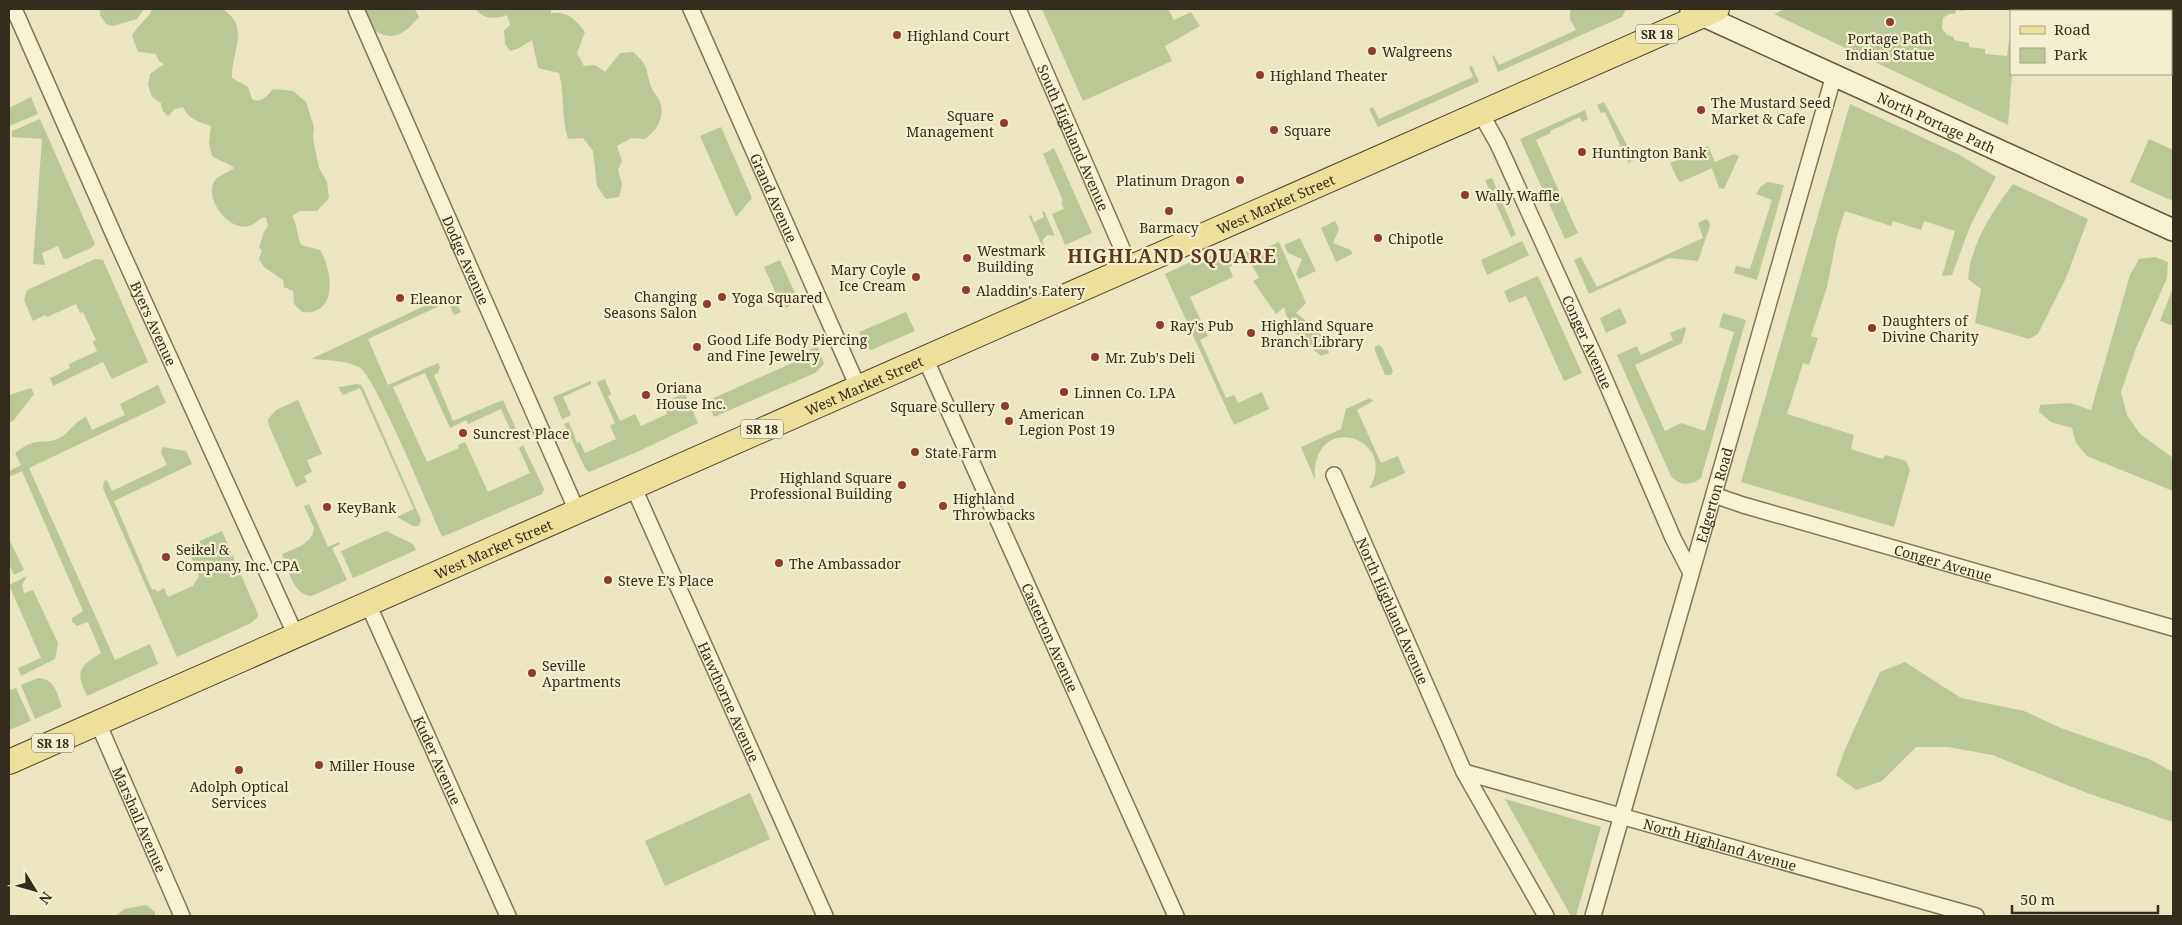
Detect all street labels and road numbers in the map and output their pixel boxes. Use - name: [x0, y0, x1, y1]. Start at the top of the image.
- road number: SR 18: [1636, 24, 1678, 44]
- street label: South Highland Avenue: [1034, 61, 1114, 214]
- street label: North Portage Path: [1875, 87, 1999, 157]
- street label: Grand Avenue: [746, 150, 802, 245]
- street label: West Market Street: [1213, 169, 1337, 238]
- street label: Dodge Avenue: [438, 212, 494, 307]
- street label: Byers Avenue: [126, 278, 181, 369]
- street label: Conger Avenue: [1558, 292, 1617, 392]
- street label: West Market Street: [802, 351, 926, 420]
- road number: SR 18: [741, 419, 783, 438]
- street label: Edgerton Road: [1691, 445, 1736, 545]
- street label: West Market Street: [431, 514, 555, 583]
- street label: North Highland Avenue: [1353, 534, 1434, 687]
- street label: Conger Avenue: [1892, 539, 1994, 585]
- street label: Casterton Avenue: [1018, 580, 1083, 695]
- street label: Hawthorne Avenue: [694, 638, 764, 765]
- street label: Kuder Avenue: [410, 713, 466, 807]
- road number: SR 18: [32, 734, 74, 752]
- street label: Marshall Avenue: [109, 764, 171, 875]
- street label: North Highland Avenue: [1641, 813, 1799, 875]

